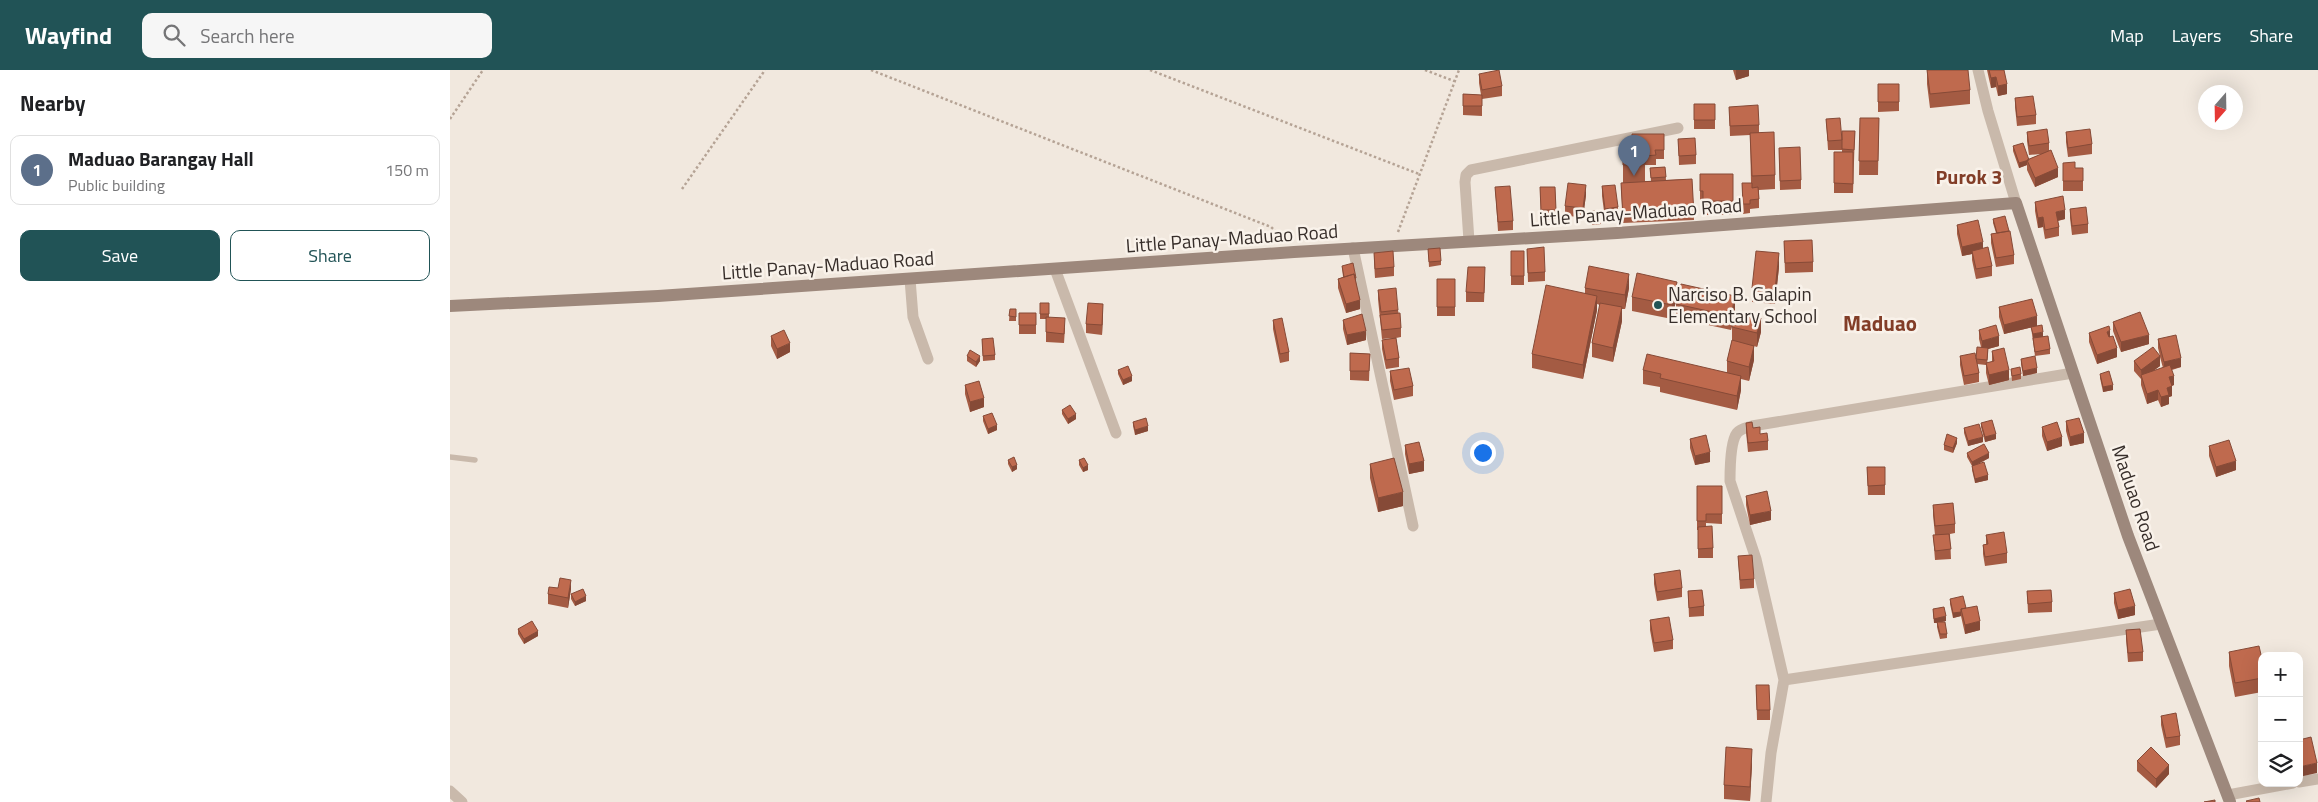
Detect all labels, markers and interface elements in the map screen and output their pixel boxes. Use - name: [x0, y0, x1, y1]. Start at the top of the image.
- search box: [142, 13, 492, 58]
- text: Wayfind: [25, 17, 112, 53]
- icon: search: [160, 21, 188, 49]
- text: Search here: [200, 21, 295, 50]
- text: Map: [2110, 22, 2144, 49]
- text: Layers: [2172, 22, 2221, 49]
- text: Share: [2249, 22, 2293, 49]
- north arrow: [2198, 85, 2243, 130]
- text: Nearby: [20, 87, 85, 119]
- pin: 1: [1618, 135, 1650, 176]
- text: Maduao Barangay Hall: [68, 144, 254, 173]
- text: 1: [33, 158, 41, 182]
- text: 150 m: [385, 158, 429, 182]
- district label: Purok 3: [1936, 161, 2002, 192]
- text: Public building: [68, 173, 165, 197]
- street label: Little Panay-Maduao Road: [1529, 190, 1743, 233]
- street label: Little Panay-Maduao Road: [1125, 216, 1339, 259]
- button: Save: [20, 230, 220, 281]
- button: Share: [230, 230, 430, 281]
- street label: Little Panay-Maduao Road: [721, 243, 935, 286]
- place label: Narciso B. Galapin Elementary School: [1668, 279, 1817, 330]
- marker: Narciso B. Galapin Elementary School: [1652, 299, 1664, 311]
- district label: Maduao: [1843, 307, 1917, 339]
- your location: [1470, 440, 1496, 466]
- street label: Maduao Road: [2105, 441, 2168, 555]
- map controls: [2258, 652, 2303, 787]
- button: +: [2258, 652, 2303, 697]
- button: −: [2258, 697, 2303, 742]
- button: layers: [2258, 742, 2303, 787]

